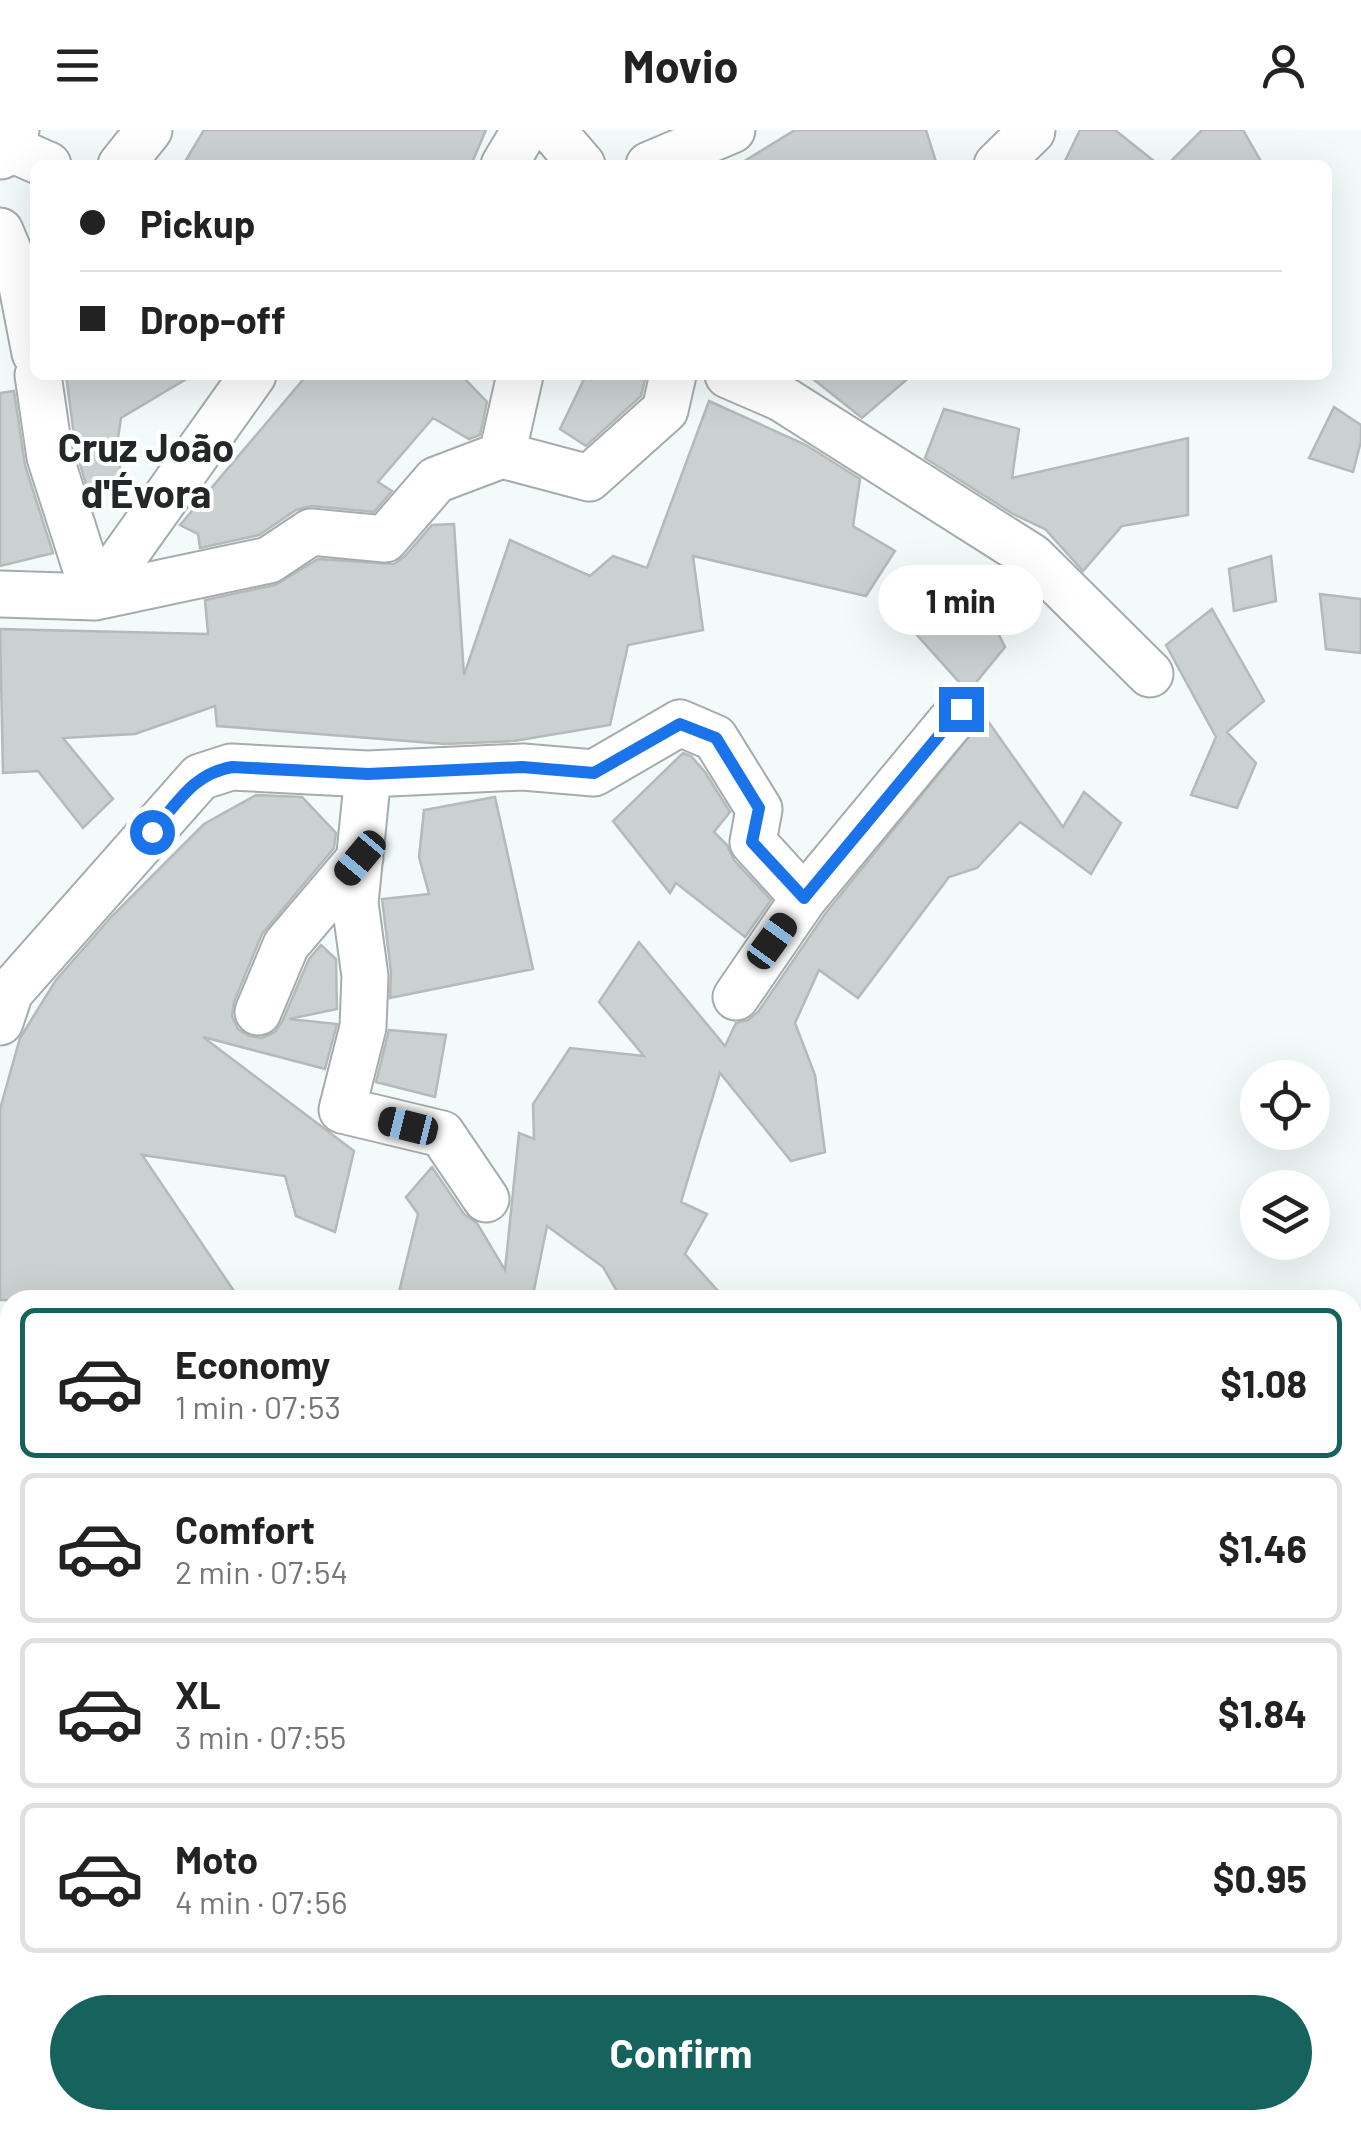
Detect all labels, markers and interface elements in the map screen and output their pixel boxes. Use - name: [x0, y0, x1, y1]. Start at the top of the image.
- icon: menu: [50, 38, 105, 93]
- text: Movio: [623, 38, 738, 92]
- icon: person: [1256, 38, 1311, 93]
- text: Pickup: [140, 200, 255, 246]
- text: Drop-off: [140, 296, 286, 342]
- district label: Cruz João d'Évora: [58, 422, 234, 516]
- callout: 1 min: [878, 564, 1044, 634]
- text: 1 min: [925, 581, 996, 619]
- route end: [939, 687, 984, 732]
- route start: [130, 810, 175, 855]
- car: [329, 825, 391, 891]
- car: [742, 908, 802, 974]
- map controls: [1240, 1060, 1330, 1260]
- button: locate: [1240, 1060, 1330, 1150]
- car: [375, 1104, 441, 1148]
- button: layers: [1240, 1170, 1330, 1260]
- icon: car: [55, 1338, 145, 1428]
- text: Economy: [175, 1341, 330, 1387]
- text: $1.08: [1220, 1360, 1307, 1406]
- text: 1 min · 07:53: [175, 1387, 341, 1425]
- icon: car: [55, 1503, 145, 1593]
- text: Comfort: [175, 1506, 315, 1552]
- text: $1.46: [1218, 1525, 1307, 1571]
- text: 2 min · 07:54: [175, 1552, 348, 1590]
- icon: car: [55, 1668, 145, 1758]
- text: XL: [175, 1671, 221, 1717]
- text: $1.84: [1218, 1690, 1307, 1736]
- text: 3 min · 07:55: [175, 1717, 346, 1755]
- icon: car: [55, 1833, 145, 1923]
- text: Moto: [175, 1836, 258, 1882]
- text: $0.95: [1213, 1855, 1307, 1901]
- text: 4 min · 07:56: [175, 1882, 347, 1920]
- button: Confirm: [50, 1995, 1312, 2110]

